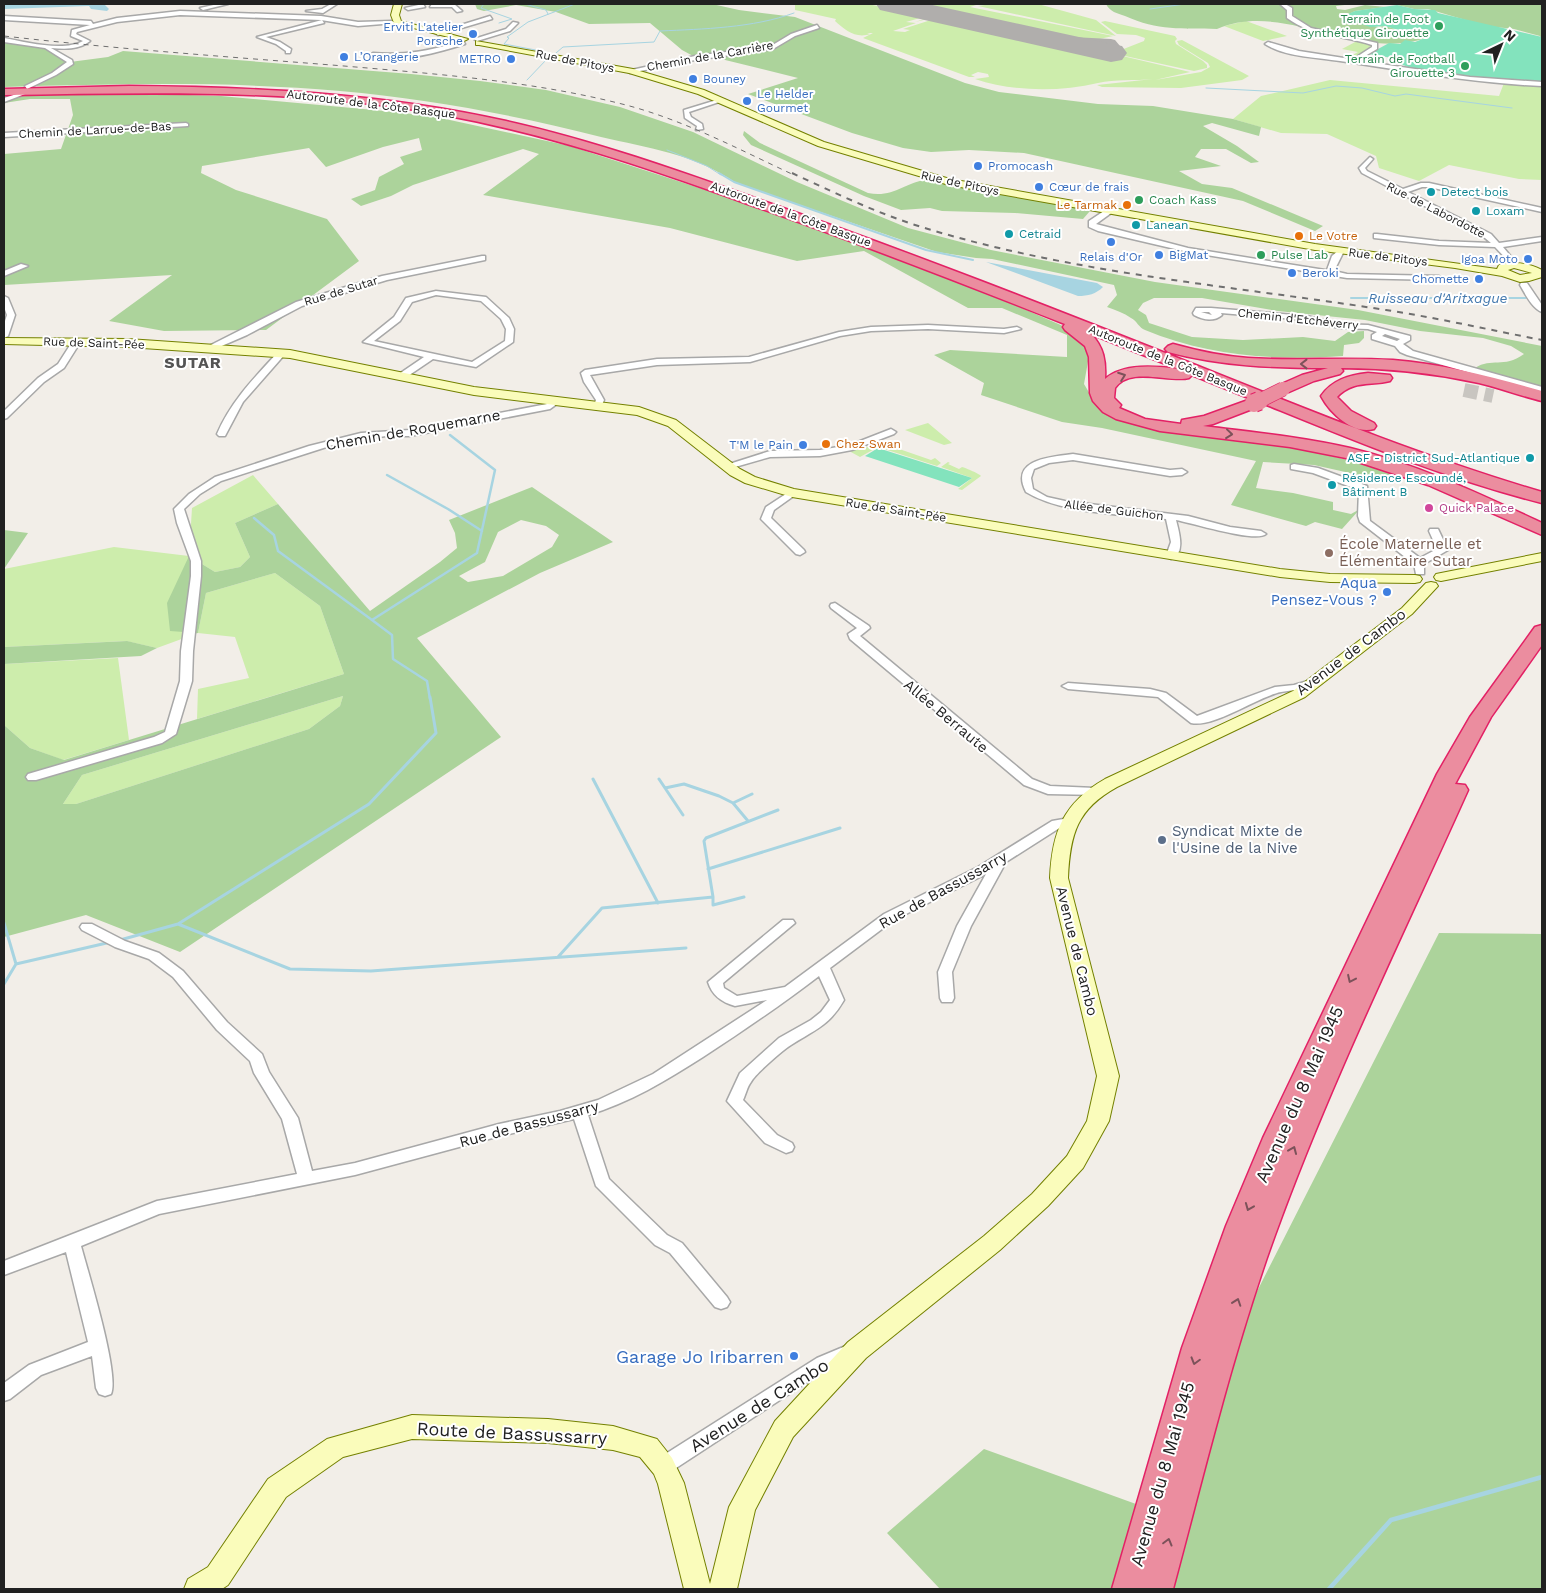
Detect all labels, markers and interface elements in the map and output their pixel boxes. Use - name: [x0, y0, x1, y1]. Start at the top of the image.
- place label: Terrain de Foot Synthétique Girouette: [1301, 12, 1429, 40]
- place label: Erviti L'atelier Porsche: [383, 20, 463, 48]
- marker: Terrain de Foot Synthétique Girouette: [1433, 20, 1445, 32]
- north arrow: [1476, 20, 1526, 70]
- text: N: [1501, 26, 1519, 45]
- marker: Erviti L'atelier Porsche: [467, 28, 479, 40]
- street label: Chemin de la Carrière: [646, 38, 774, 74]
- street label: Rue de Pitoys: [535, 47, 615, 75]
- place label: L’Orangerie: [354, 50, 419, 64]
- marker: L’Orangerie: [338, 51, 350, 63]
- place label: METRO: [459, 52, 501, 66]
- place label: Terrain de Football Girouette 3: [1345, 52, 1455, 80]
- marker: METRO: [505, 53, 517, 65]
- marker: Terrain de Football Girouette 3: [1459, 60, 1471, 72]
- place label: Bouney: [703, 72, 747, 86]
- marker: Bouney: [687, 73, 699, 85]
- street label: Autoroute de la Côte Basque: [286, 87, 456, 121]
- place label: Le Helder Gourmet: [757, 87, 814, 115]
- marker: Le Helder Gourmet: [741, 95, 753, 107]
- street label: Chemin de Larrue-de-Bas: [18, 119, 172, 141]
- place label: Promocash: [988, 159, 1053, 173]
- marker: Promocash: [972, 160, 984, 172]
- street label: Rue de Pitoys: [920, 168, 1000, 198]
- street label: Autoroute de la Côte Basque: [709, 178, 873, 250]
- street label: Rue de Labordotte: [1384, 179, 1488, 241]
- place label: Cœur de frais: [1049, 180, 1129, 194]
- marker: Cœur de frais: [1033, 181, 1045, 193]
- place label: Detect bois: [1441, 185, 1508, 199]
- marker: Detect bois: [1425, 186, 1437, 198]
- place label: Coach Kass: [1149, 193, 1217, 207]
- marker: Coach Kass: [1133, 194, 1145, 206]
- place label: Le Tarmak: [1057, 198, 1117, 212]
- marker: Le Tarmak: [1121, 199, 1133, 211]
- place label: Loxam: [1486, 204, 1524, 218]
- marker: Loxam: [1470, 205, 1482, 217]
- place label: Lanean: [1146, 218, 1189, 232]
- marker: Lanean: [1130, 219, 1142, 231]
- place label: Cetraid: [1019, 227, 1061, 241]
- marker: Cetraid: [1003, 228, 1015, 240]
- place label: Le Votre: [1309, 229, 1358, 243]
- marker: Le Votre: [1293, 230, 1305, 242]
- marker: Relais d'Or: [1105, 236, 1117, 248]
- street label: Rue de Pitoys: [1348, 245, 1428, 269]
- place label: BigMat: [1169, 248, 1208, 262]
- place label: Pulse Lab: [1271, 248, 1328, 262]
- marker: BigMat: [1153, 249, 1165, 261]
- marker: Pulse Lab: [1255, 249, 1267, 261]
- place label: Relais d'Or: [1080, 250, 1143, 264]
- place label: Igoa Moto: [1461, 252, 1518, 266]
- marker: Igoa Moto: [1522, 253, 1534, 265]
- place label: Beroki: [1302, 266, 1339, 280]
- marker: Beroki: [1286, 267, 1298, 279]
- place label: Chomette: [1412, 272, 1469, 286]
- street label: Rue de Sutar: [302, 273, 380, 309]
- marker: Chomette: [1473, 273, 1485, 285]
- water label: Ruisseau d'Aritxague: [1368, 290, 1508, 306]
- street label: Chemin d'Etchéverry: [1237, 306, 1360, 332]
- street label: Autoroute de la Côte Basque: [1087, 322, 1249, 398]
- street label: Rue de Saint-Pée: [43, 334, 145, 352]
- district label: SUTAR: [164, 353, 222, 372]
- one-way arrow: [1300, 359, 1308, 369]
- one-way arrow: [1117, 372, 1126, 382]
- street label: Chemin de Roquemarne: [324, 406, 502, 454]
- one-way arrow: [1225, 428, 1233, 439]
- place label: Chez Swan: [836, 437, 901, 451]
- place label: T'M le Pain: [729, 438, 793, 452]
- marker: Chez Swan: [820, 438, 832, 450]
- marker: T'M le Pain: [797, 439, 809, 451]
- place label: ASF - District Sud-Atlantique: [1347, 451, 1520, 465]
- marker: ASF - District Sud-Atlantique: [1524, 452, 1536, 464]
- place label: Résidence Escoundé, Bâtiment B: [1342, 471, 1466, 499]
- marker: Résidence Escoundé, Bâtiment B: [1326, 479, 1338, 491]
- street label: Rue de Saint-Pée: [845, 495, 947, 525]
- street label: Allée de Guichon: [1064, 497, 1164, 523]
- place label: Quick Palace: [1439, 501, 1514, 515]
- marker: Quick Palace: [1423, 502, 1435, 514]
- place label: École Maternelle et Élémentaire Sutar: [1339, 535, 1482, 570]
- marker: École Maternelle et Élémentaire Sutar: [1323, 547, 1335, 559]
- place label: Aqua Pensez-Vous ?: [1271, 574, 1378, 609]
- marker: Aqua Pensez-Vous ?: [1381, 586, 1393, 598]
- street label: Avenue de Cambo: [1293, 605, 1409, 699]
- street label: Allée Berraute: [900, 675, 992, 757]
- place label: Syndicat Mixte de l'Usine de la Nive: [1172, 822, 1303, 857]
- marker: Syndicat Mixte de l'Usine de la Nive: [1156, 834, 1168, 846]
- street label: Rue de Bassussarry: [876, 847, 1010, 933]
- street label: Avenue de Cambo: [1052, 884, 1102, 1018]
- one-way arrow: [1347, 974, 1357, 983]
- street label: Avenue du 8 Mai 1945: [1251, 1002, 1347, 1186]
- street label: Rue de Bassussarry: [457, 1097, 601, 1151]
- one-way arrow: [1287, 1146, 1298, 1155]
- one-way arrow: [1244, 1202, 1255, 1211]
- one-way arrow: [1231, 1298, 1241, 1307]
- place label: Garage Jo Iribarren: [616, 1346, 784, 1367]
- marker: Garage Jo Iribarren: [788, 1350, 800, 1362]
- street label: Avenue de Cambo: [686, 1354, 832, 1456]
- one-way arrow: [1190, 1356, 1200, 1364]
- street label: Avenue du 8 Mai 1945: [1126, 1379, 1198, 1569]
- street label: Route de Bassussarry: [416, 1418, 608, 1449]
- one-way arrow: [1162, 1539, 1172, 1547]

